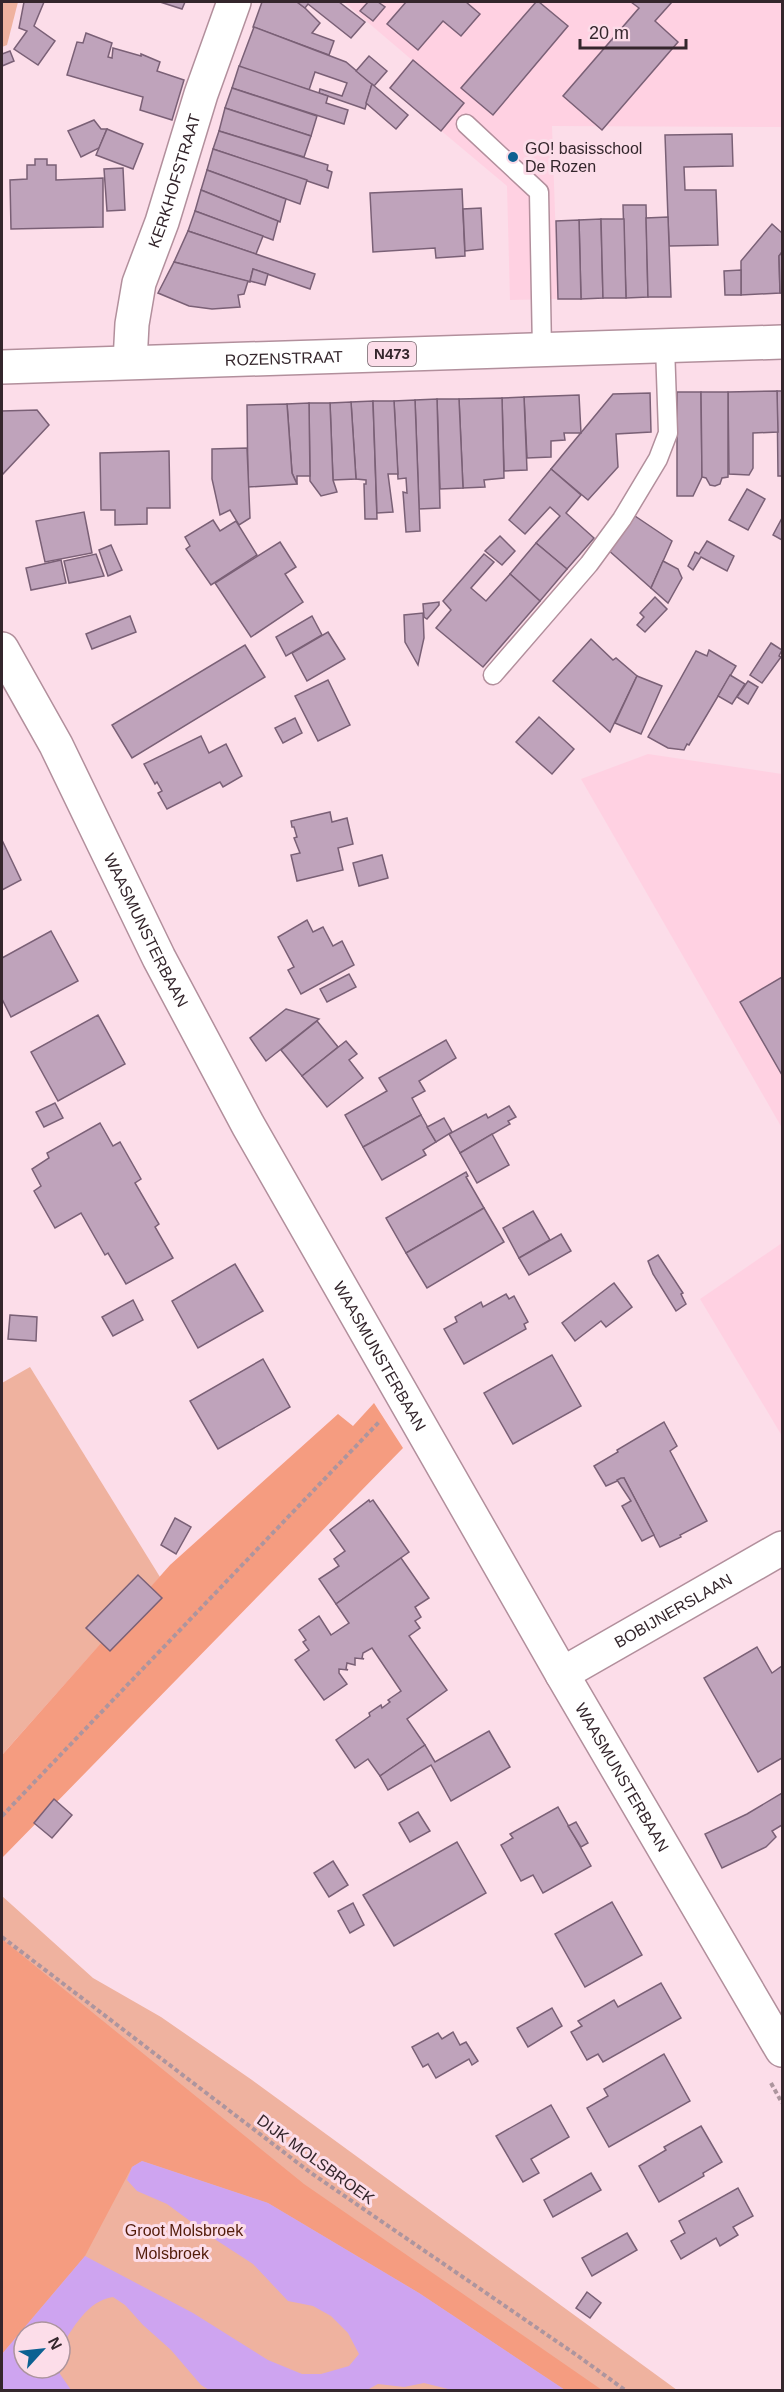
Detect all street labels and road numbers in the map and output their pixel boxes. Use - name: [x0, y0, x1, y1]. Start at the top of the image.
- street label: KERKHOFSTRAAT: [145, 112, 204, 250]
- road number: N473: [368, 342, 416, 366]
- street label: ROZENSTRAAT: [225, 348, 343, 369]
- street label: WAASMUNSTERBAAN: [101, 851, 191, 1010]
- street label: WAASMUNSTERBAAN: [330, 1278, 429, 1434]
- street label: BOBIJNERSLAAN: [612, 1571, 735, 1651]
- street label: WAASMUNSTERBAAN: [572, 1700, 672, 1855]
- street label: DIJK MOLSBROEK: [254, 2111, 378, 2208]

